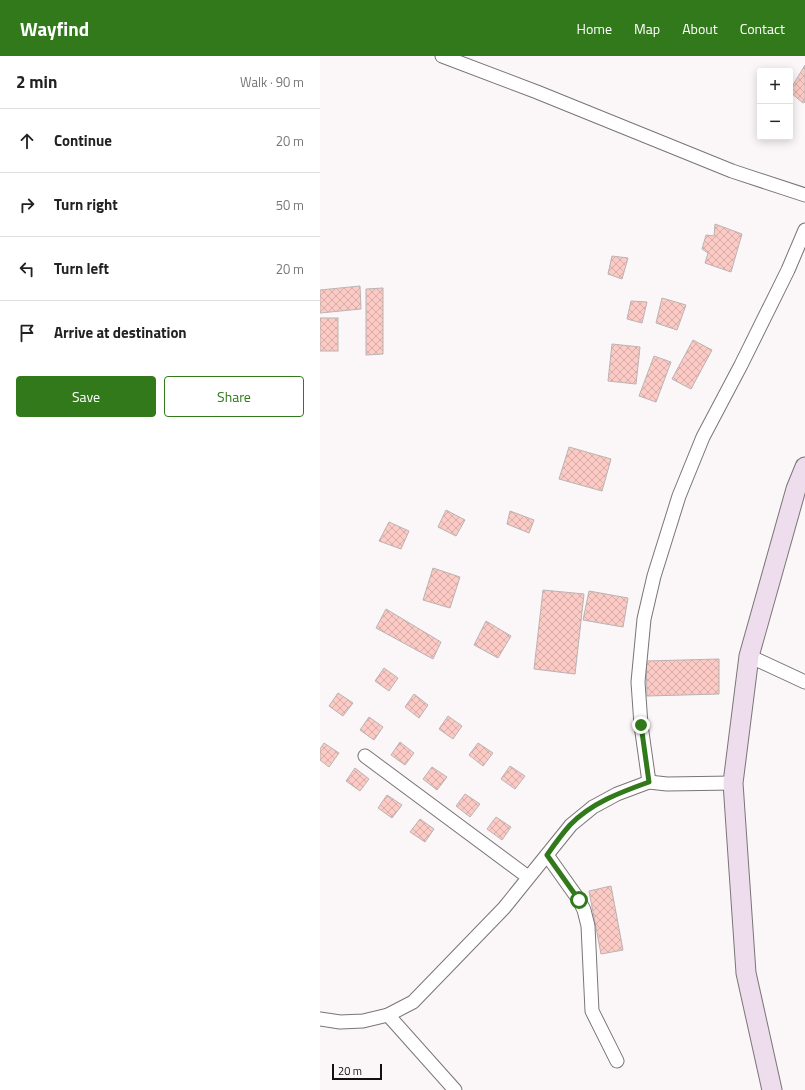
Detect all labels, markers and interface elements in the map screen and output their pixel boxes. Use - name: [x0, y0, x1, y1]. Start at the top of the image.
- text: Wayfind: [20, 14, 89, 43]
- text: Home: [577, 18, 612, 39]
- text: Map: [634, 18, 660, 39]
- text: About: [682, 18, 718, 39]
- text: Contact: [740, 18, 785, 39]
- map controls: [757, 68, 793, 140]
- button: +: [757, 68, 793, 104]
- text: 2 min: [16, 69, 57, 95]
- text: Walk · 90 m: [240, 72, 304, 92]
- button: −: [757, 104, 793, 140]
- text: Continue: [54, 129, 112, 152]
- icon: ahead: [16, 130, 38, 152]
- text: 20 m: [276, 131, 304, 151]
- text: Turn right: [54, 193, 118, 216]
- icon: right: [16, 194, 38, 216]
- text: 50 m: [276, 195, 304, 215]
- text: Turn left: [54, 257, 109, 280]
- icon: left: [16, 258, 38, 280]
- text: 20 m: [276, 259, 304, 279]
- text: Arrive at destination: [54, 321, 187, 344]
- icon: arrive: [16, 322, 38, 344]
- button: Save: [16, 376, 156, 417]
- button: Share: [164, 376, 304, 417]
- route end: [632, 716, 650, 734]
- route start: [570, 891, 588, 909]
- scale bar: [332, 1062, 382, 1081]
- text: 20 m: [338, 1063, 362, 1079]

